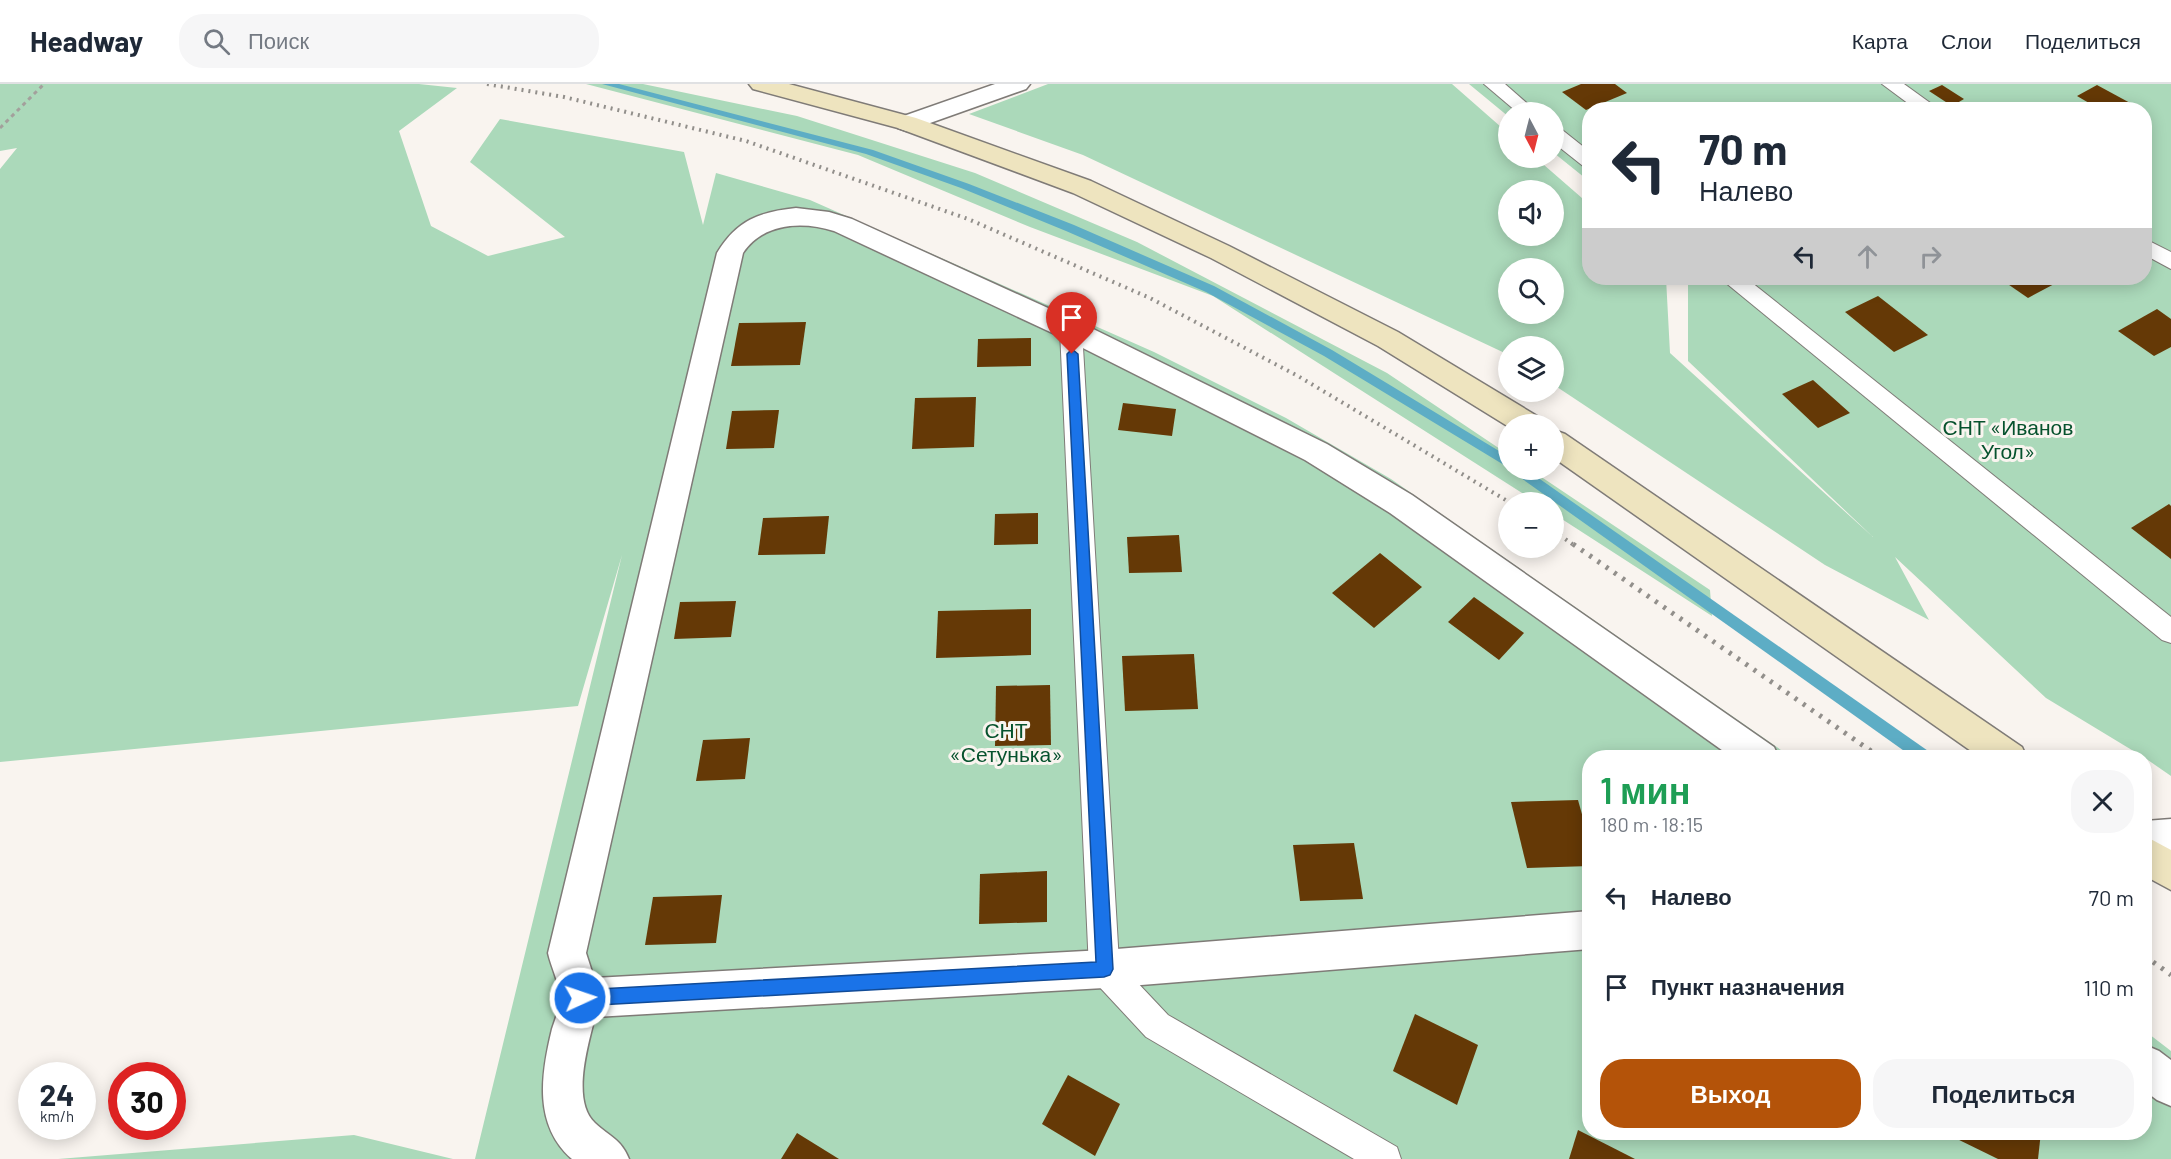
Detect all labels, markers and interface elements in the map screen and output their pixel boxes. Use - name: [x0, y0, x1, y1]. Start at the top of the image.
- search box: [179, 14, 599, 68]
- text: Headway: [30, 24, 143, 58]
- icon: search: [200, 25, 233, 58]
- text: Поиск: [248, 27, 309, 53]
- text: Карта: [1852, 28, 1908, 53]
- text: Слои: [1941, 28, 1992, 53]
- text: Поделиться: [2025, 28, 2141, 53]
- north arrow: [1498, 102, 1564, 168]
- map controls: [1498, 102, 1564, 558]
- text: 70 m: [1699, 123, 1787, 173]
- icon: left: [1600, 126, 1678, 204]
- text: Налево: [1699, 174, 1793, 206]
- button: sound: [1498, 180, 1564, 246]
- icon: left: [1788, 240, 1821, 273]
- icon: ahead: [1851, 240, 1884, 273]
- icon: right: [1914, 240, 1947, 273]
- button: search: [1498, 258, 1564, 324]
- pin: [1046, 292, 1097, 354]
- icon: arrive: [1055, 301, 1088, 334]
- button: layers: [1498, 336, 1564, 402]
- button: +: [1498, 414, 1564, 480]
- park label: СНТ «Иванов Угол»: [1943, 414, 2073, 463]
- button: −: [1498, 492, 1564, 558]
- park label: СНТ «Сетунька»: [949, 717, 1063, 766]
- text: 1 мин: [1600, 768, 1690, 811]
- button: close: [2071, 770, 2134, 833]
- text: 180 m · 18:15: [1600, 812, 1703, 836]
- icon: left: [1600, 881, 1633, 914]
- text: Налево: [1651, 883, 1732, 909]
- text: 70 m: [2089, 884, 2134, 910]
- position arrow: [548, 966, 612, 1030]
- icon: arrive: [1600, 971, 1633, 1004]
- text: Пункт назначения: [1651, 973, 1845, 999]
- text: 110 m: [2084, 974, 2134, 1000]
- button: Выход: [1600, 1059, 1861, 1128]
- button: Поделиться: [1873, 1059, 2134, 1128]
- speed limit sign: 30: [108, 1062, 186, 1140]
- text: 24: [40, 1076, 74, 1112]
- text: km/h: [40, 1107, 74, 1125]

